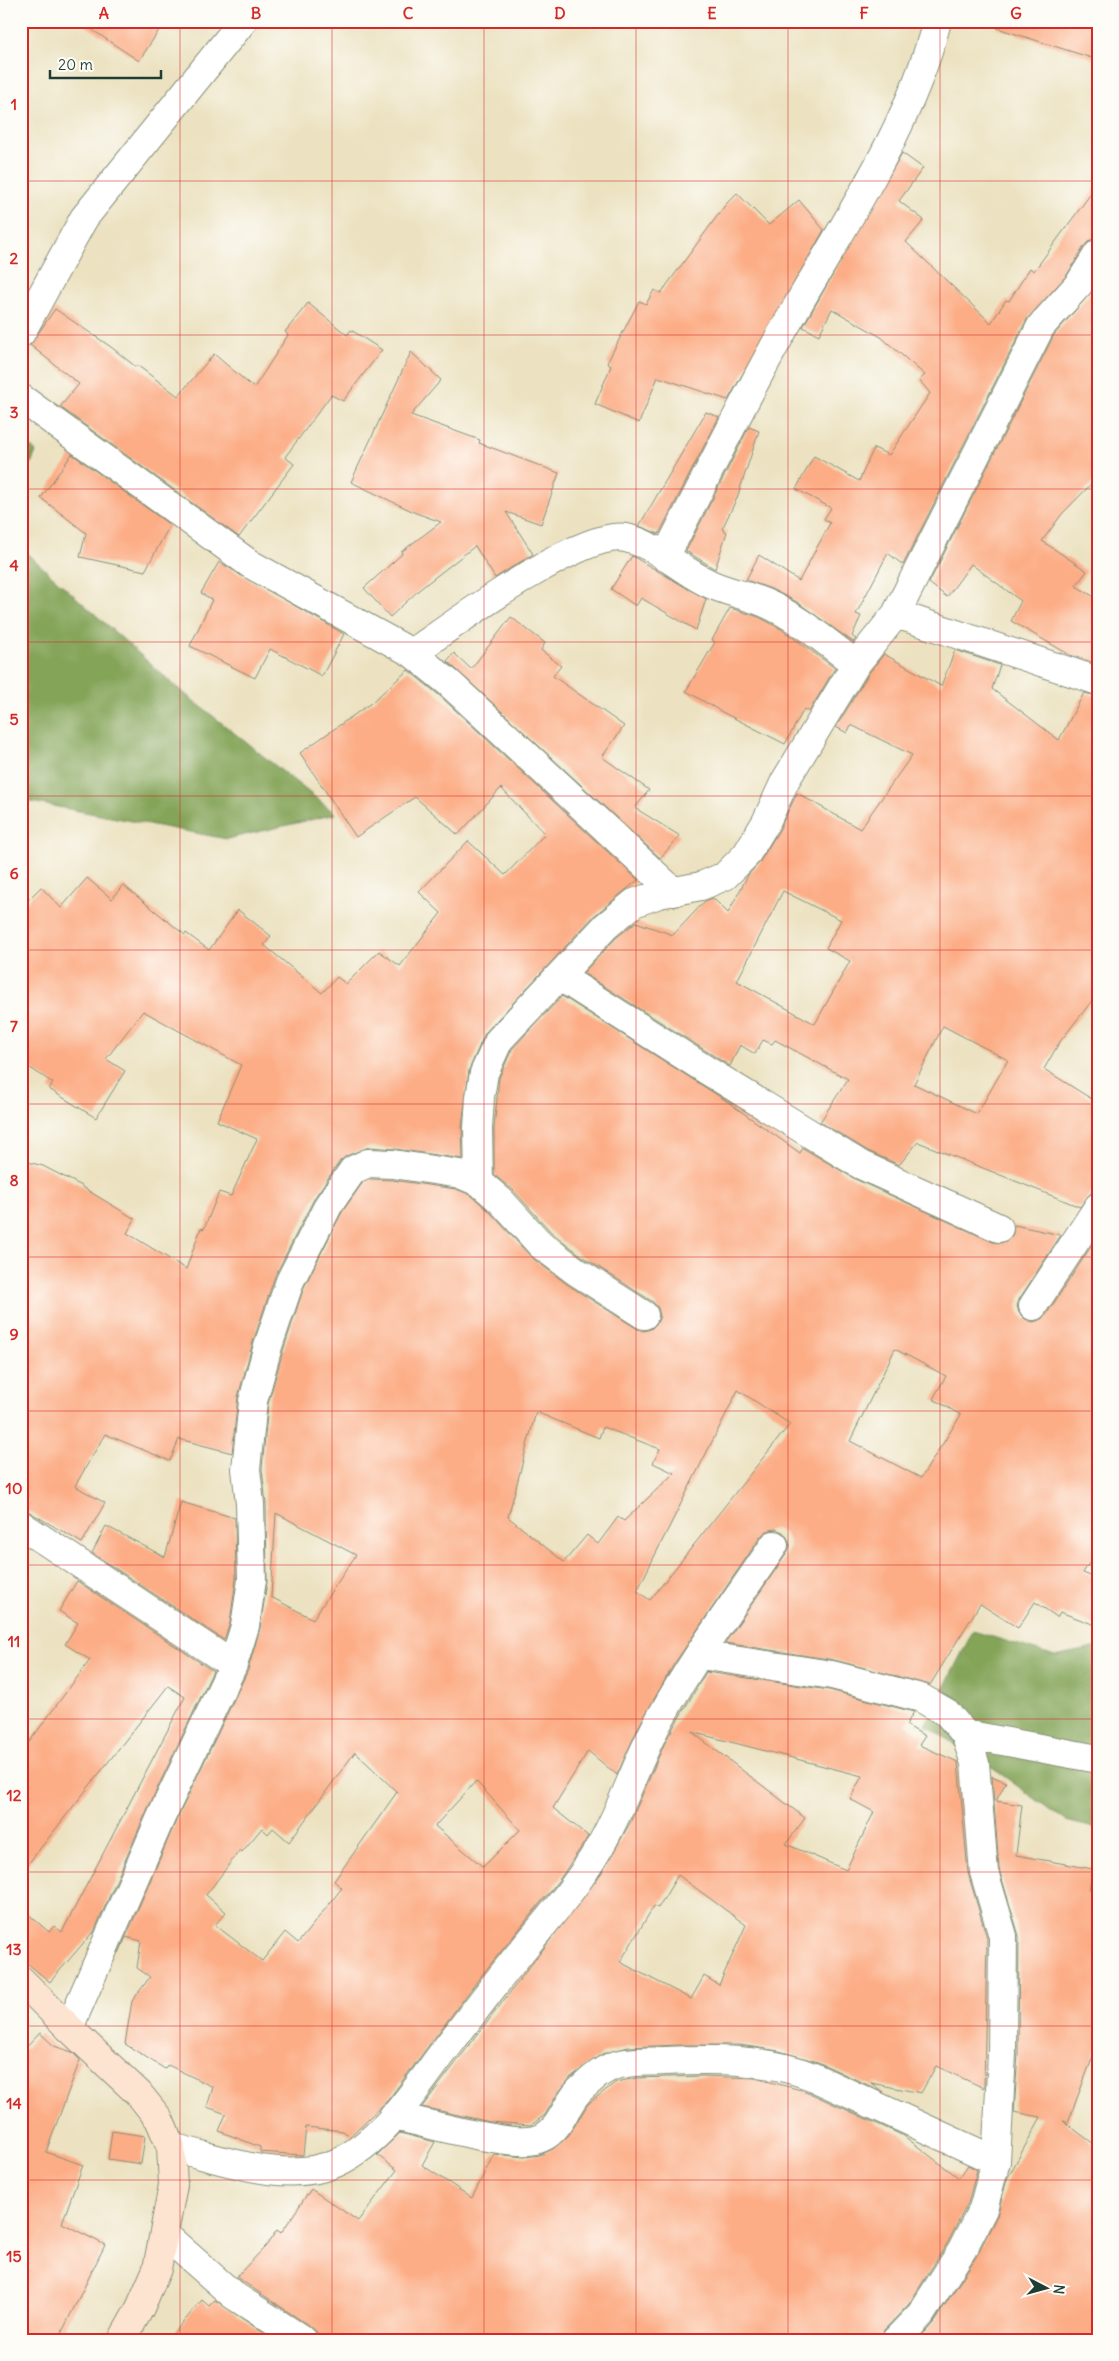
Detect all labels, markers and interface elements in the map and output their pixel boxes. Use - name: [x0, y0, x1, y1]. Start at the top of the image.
- text: A: [99, 3, 109, 23]
- text: B: [251, 3, 262, 23]
- text: C: [403, 3, 414, 23]
- text: D: [554, 3, 566, 23]
- text: E: [707, 3, 717, 23]
- text: F: [859, 3, 869, 23]
- text: G: [1010, 3, 1022, 23]
- scale bar: [50, 48, 161, 80]
- text: 20 m: [58, 55, 93, 74]
- text: 1: [11, 94, 17, 114]
- text: 2: [10, 248, 19, 268]
- text: 3: [9, 402, 19, 422]
- text: 4: [9, 555, 19, 575]
- text: 5: [9, 709, 19, 729]
- text: 6: [9, 863, 19, 883]
- text: 7: [10, 1016, 18, 1036]
- text: 8: [9, 1170, 19, 1190]
- text: 9: [9, 1324, 19, 1344]
- text: 10: [6, 1478, 22, 1498]
- text: 11: [8, 1631, 20, 1651]
- text: 12: [6, 1785, 22, 1805]
- text: 13: [6, 1939, 22, 1959]
- text: 14: [6, 2093, 22, 2113]
- text: 15: [6, 2246, 22, 2266]
- north arrow: [1022, 2264, 1072, 2314]
- text: N: [1049, 2284, 1068, 2295]

